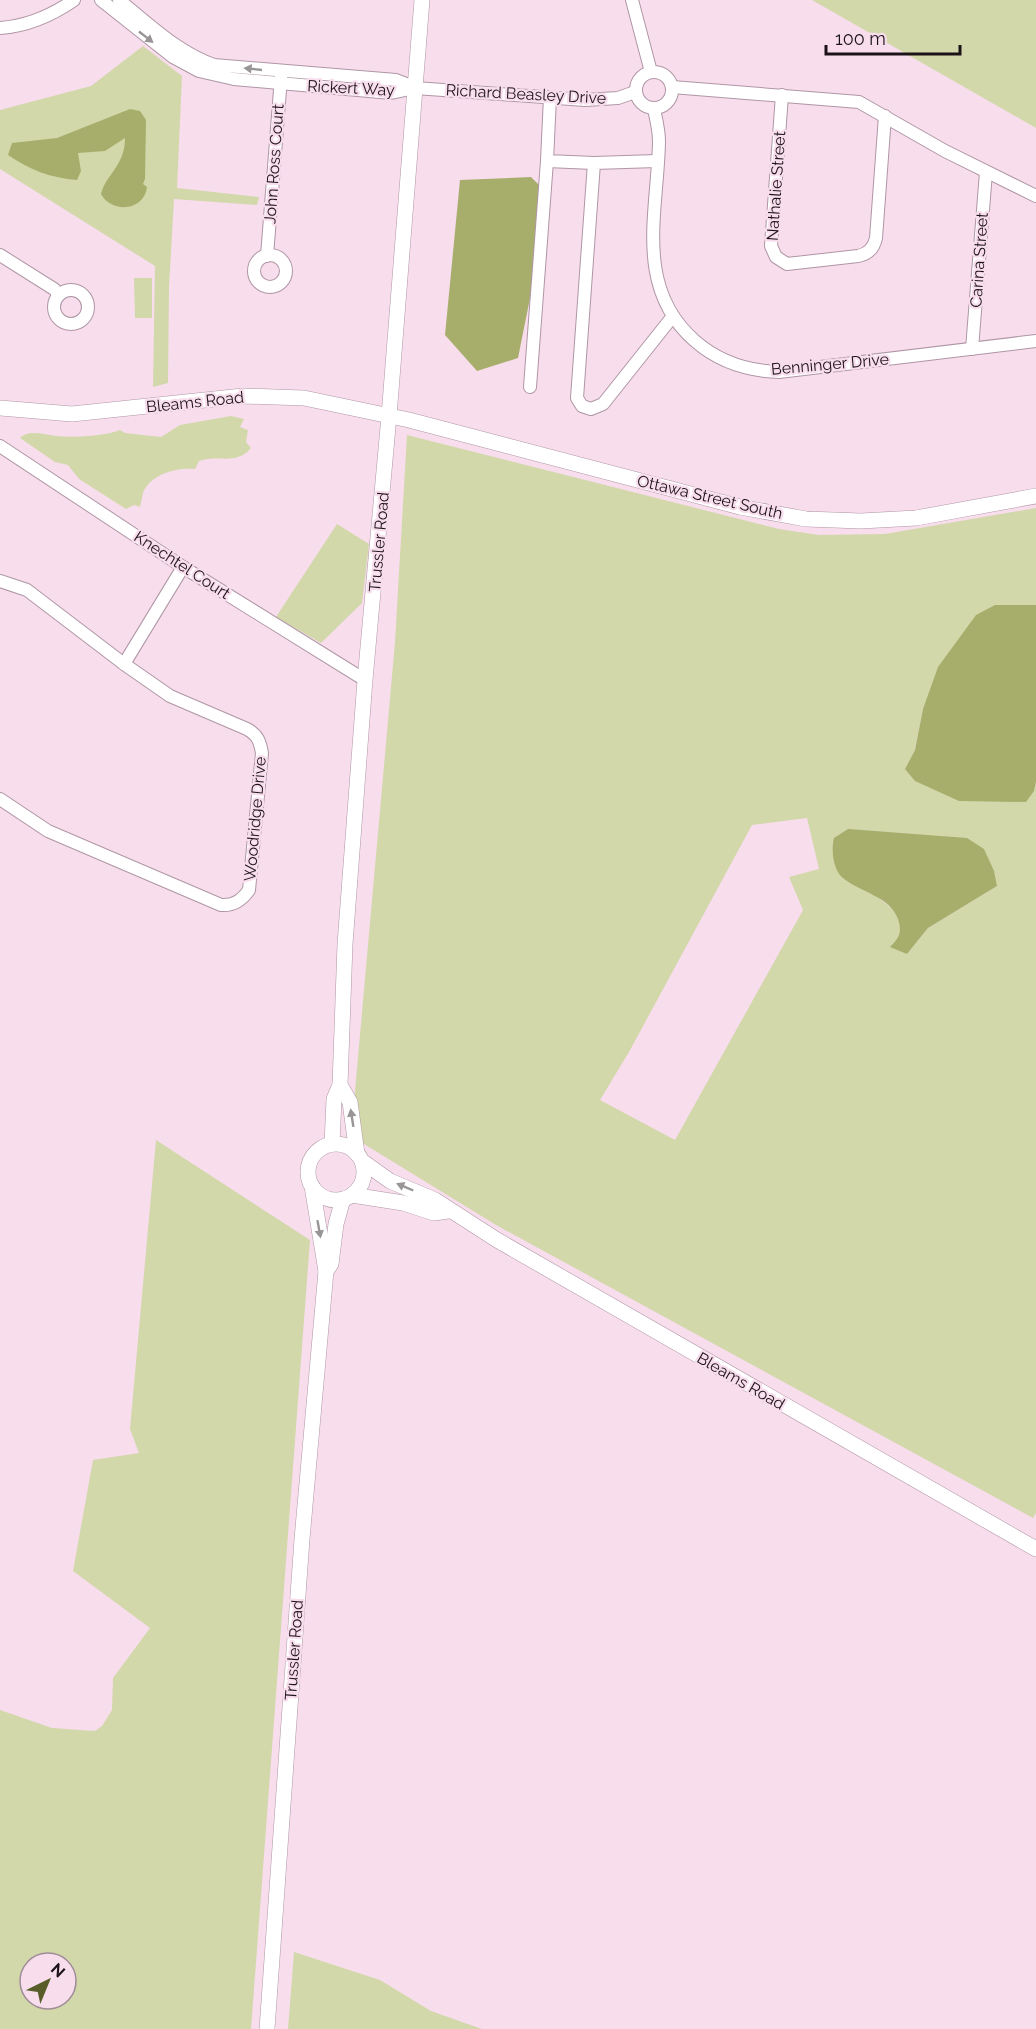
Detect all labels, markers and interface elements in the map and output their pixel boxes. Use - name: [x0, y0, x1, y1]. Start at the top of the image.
- scale bar: [826, 18, 960, 56]
- text: 100 m: [835, 28, 886, 49]
- one-way arrow: [138, 31, 154, 43]
- one-way arrow: [244, 64, 263, 74]
- street label: Rickert Way: [307, 76, 396, 100]
- street label: Richard Beasley Drive: [445, 80, 607, 108]
- street label: John Ross Court: [260, 103, 288, 225]
- street label: Nathalie Street: [763, 130, 789, 242]
- street label: Carina Street: [966, 211, 992, 308]
- street label: Benninger Drive: [770, 349, 890, 379]
- street label: Bleams Road: [145, 387, 245, 417]
- street label: Ottawa Street South: [635, 471, 785, 523]
- street label: Trussler Road: [365, 491, 393, 593]
- street label: Knechtel Court: [130, 527, 234, 603]
- street label: Woodridge Drive: [240, 756, 270, 882]
- one-way arrow: [347, 1108, 356, 1127]
- one-way arrow: [395, 1182, 413, 1192]
- one-way arrow: [315, 1220, 324, 1239]
- street label: Bleams Road: [694, 1348, 788, 1414]
- street label: Trussler Road: [281, 1599, 307, 1701]
- north arrow: [18, 1951, 78, 2011]
- text: N: [47, 1959, 69, 1982]

